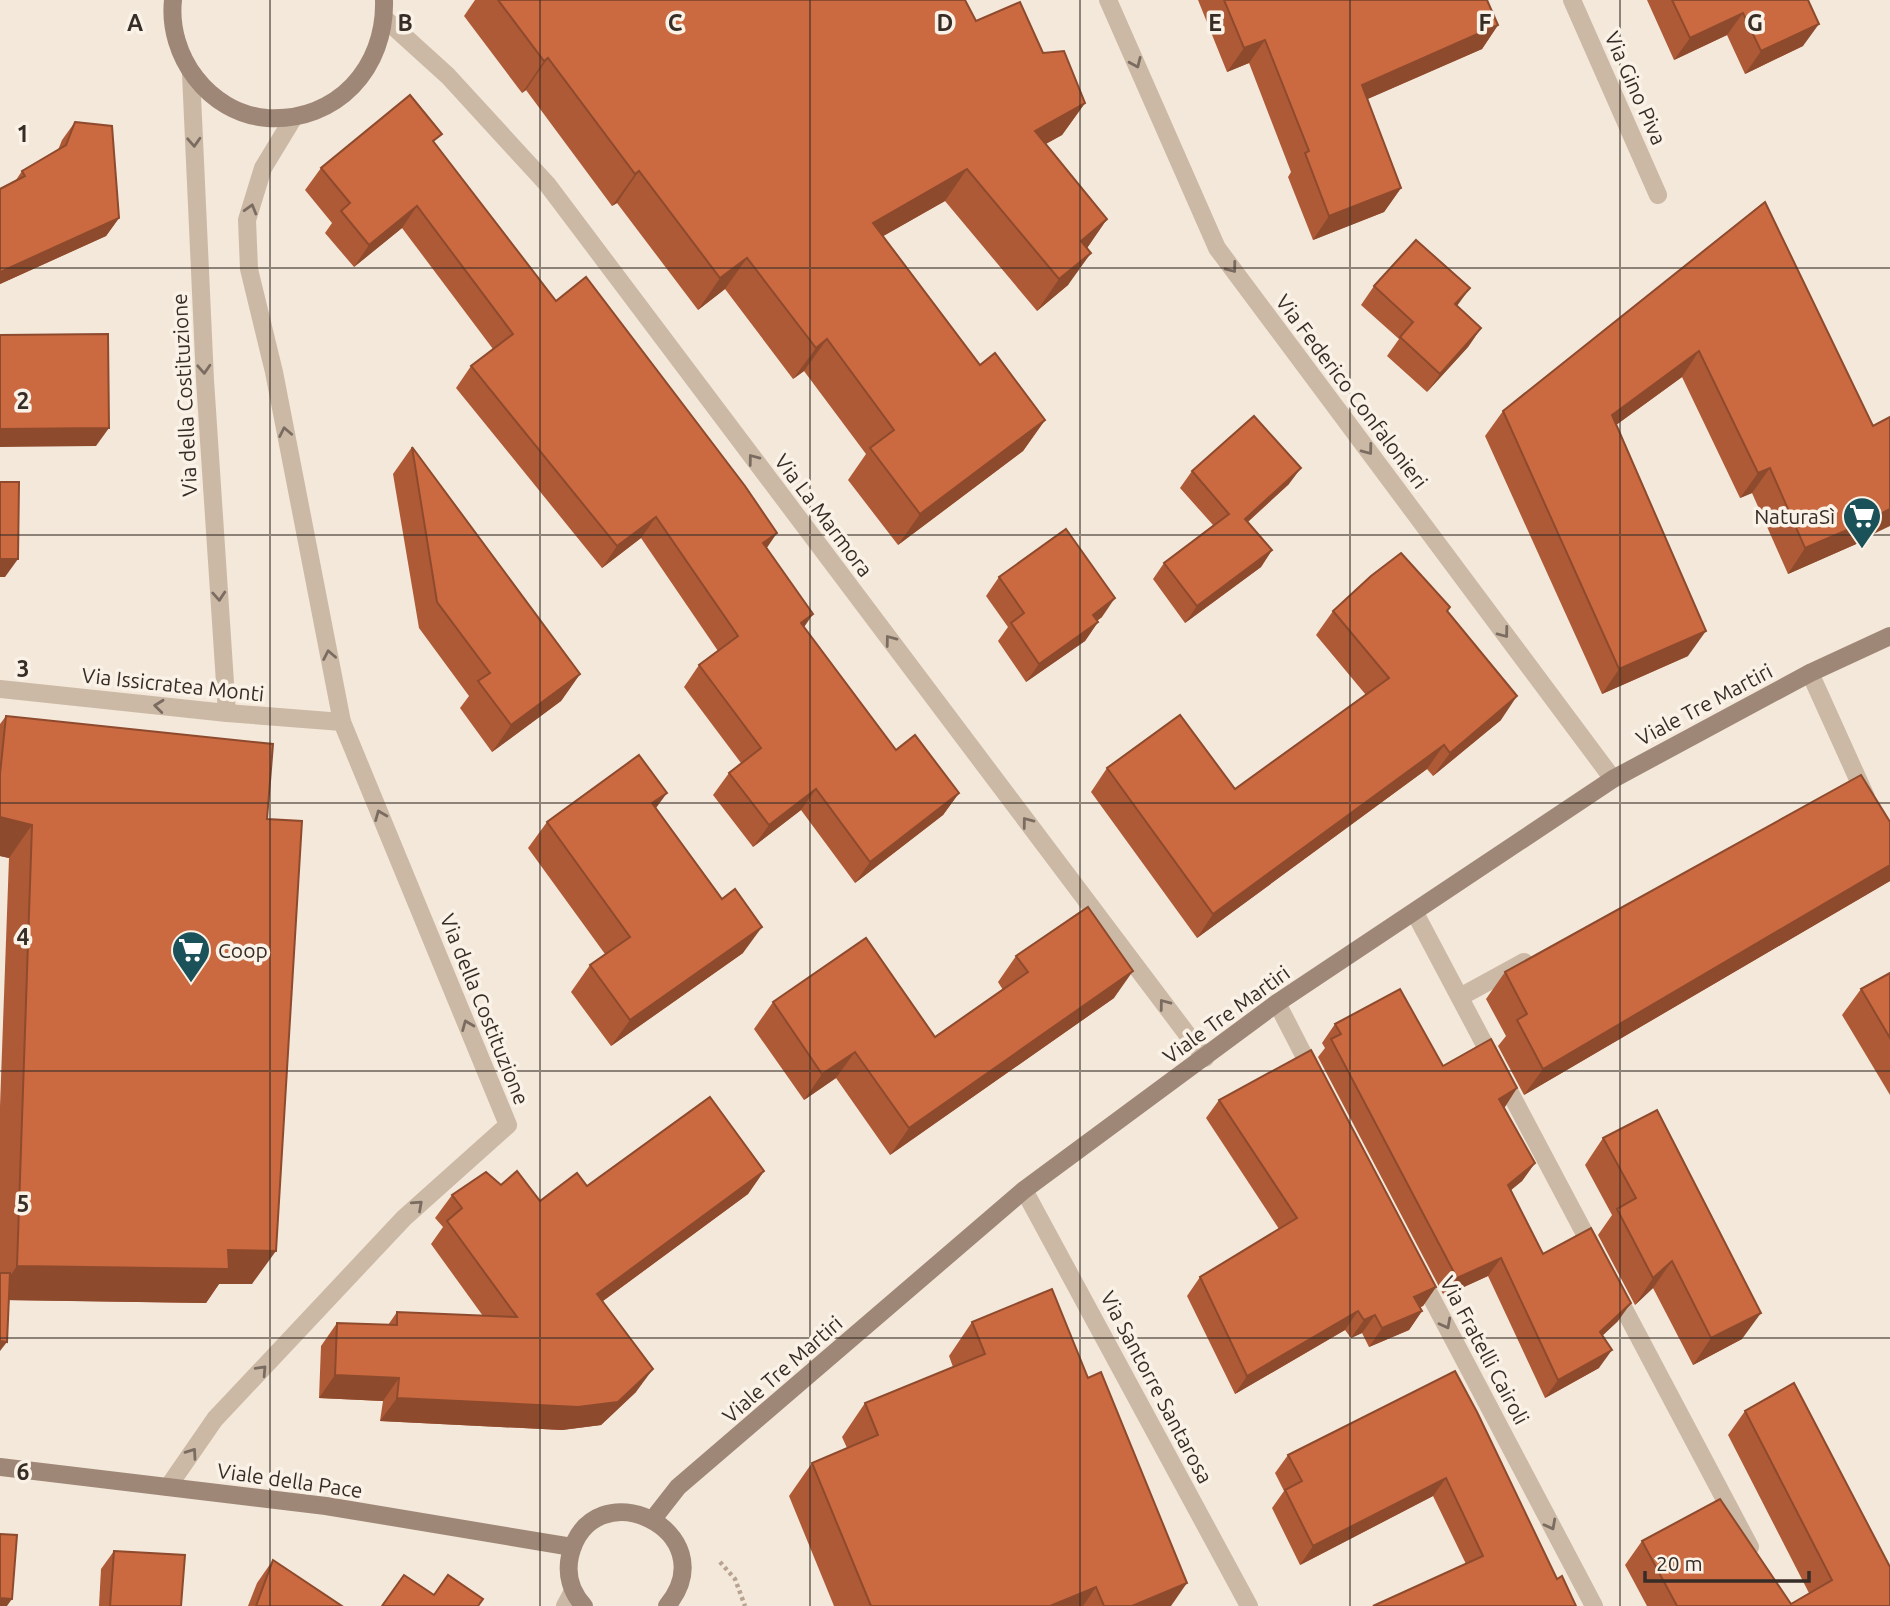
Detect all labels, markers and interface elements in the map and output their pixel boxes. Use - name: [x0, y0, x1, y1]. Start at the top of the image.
- text: A: [127, 10, 143, 35]
- text: B: [397, 10, 413, 35]
- text: C: [668, 10, 683, 35]
- text: D: [937, 10, 953, 35]
- text: E: [1208, 10, 1222, 35]
- text: F: [1479, 10, 1492, 35]
- text: G: [1747, 10, 1763, 35]
- street label: Via Gino Piva: [1600, 28, 1672, 148]
- one-way arrow: [1128, 55, 1142, 68]
- text: 1: [17, 121, 29, 146]
- one-way arrow: [186, 137, 201, 148]
- one-way arrow: [242, 203, 257, 215]
- one-way arrow: [1223, 260, 1236, 273]
- street label: Via Federico Confalonieri: [1271, 289, 1433, 493]
- street label: Via della Costituzione: [167, 293, 201, 497]
- one-way arrow: [197, 364, 212, 375]
- text: 2: [17, 388, 29, 413]
- one-way arrow: [279, 426, 294, 438]
- one-way arrow: [1360, 443, 1372, 455]
- street label: Via La Marmora: [770, 449, 878, 581]
- one-way arrow: [749, 454, 762, 466]
- supermarket icon: NaturaSì: [1841, 495, 1883, 550]
- place label: NaturaSì: [1754, 504, 1835, 528]
- one-way arrow: [211, 591, 226, 602]
- one-way arrow: [1496, 625, 1508, 637]
- one-way arrow: [886, 636, 899, 648]
- one-way arrow: [322, 649, 337, 661]
- text: 3: [17, 656, 29, 681]
- street label: Viale Tre Martiri: [1632, 658, 1776, 750]
- street label: Via Issicratea Monti: [81, 662, 265, 706]
- one-way arrow: [153, 699, 164, 714]
- one-way arrow: [374, 810, 388, 823]
- one-way arrow: [1023, 817, 1036, 830]
- street label: Via della Costituzione: [436, 910, 534, 1108]
- text: 4: [17, 924, 30, 949]
- supermarket icon: Coop: [170, 929, 212, 984]
- place label: Coop: [218, 938, 268, 962]
- street label: Viale Tre Martiri: [1158, 960, 1294, 1068]
- one-way arrow: [1160, 999, 1173, 1011]
- one-way arrow: [461, 1020, 475, 1032]
- text: 5: [17, 1191, 29, 1216]
- one-way arrow: [410, 1201, 423, 1213]
- street label: Via Fratelli Cairoli: [1436, 1272, 1534, 1428]
- street label: Via Santorre Santarosa: [1096, 1287, 1218, 1487]
- street label: Viale Tre Martiri: [717, 1311, 847, 1427]
- one-way arrow: [1437, 1317, 1451, 1329]
- one-way arrow: [253, 1365, 266, 1378]
- one-way arrow: [184, 1448, 196, 1461]
- street label: Viale della Pace: [216, 1458, 364, 1502]
- text: 6: [17, 1459, 30, 1484]
- one-way arrow: [1543, 1518, 1557, 1531]
- scale bar: [1645, 1540, 1810, 1584]
- text: 20 m: [1656, 1551, 1703, 1575]

